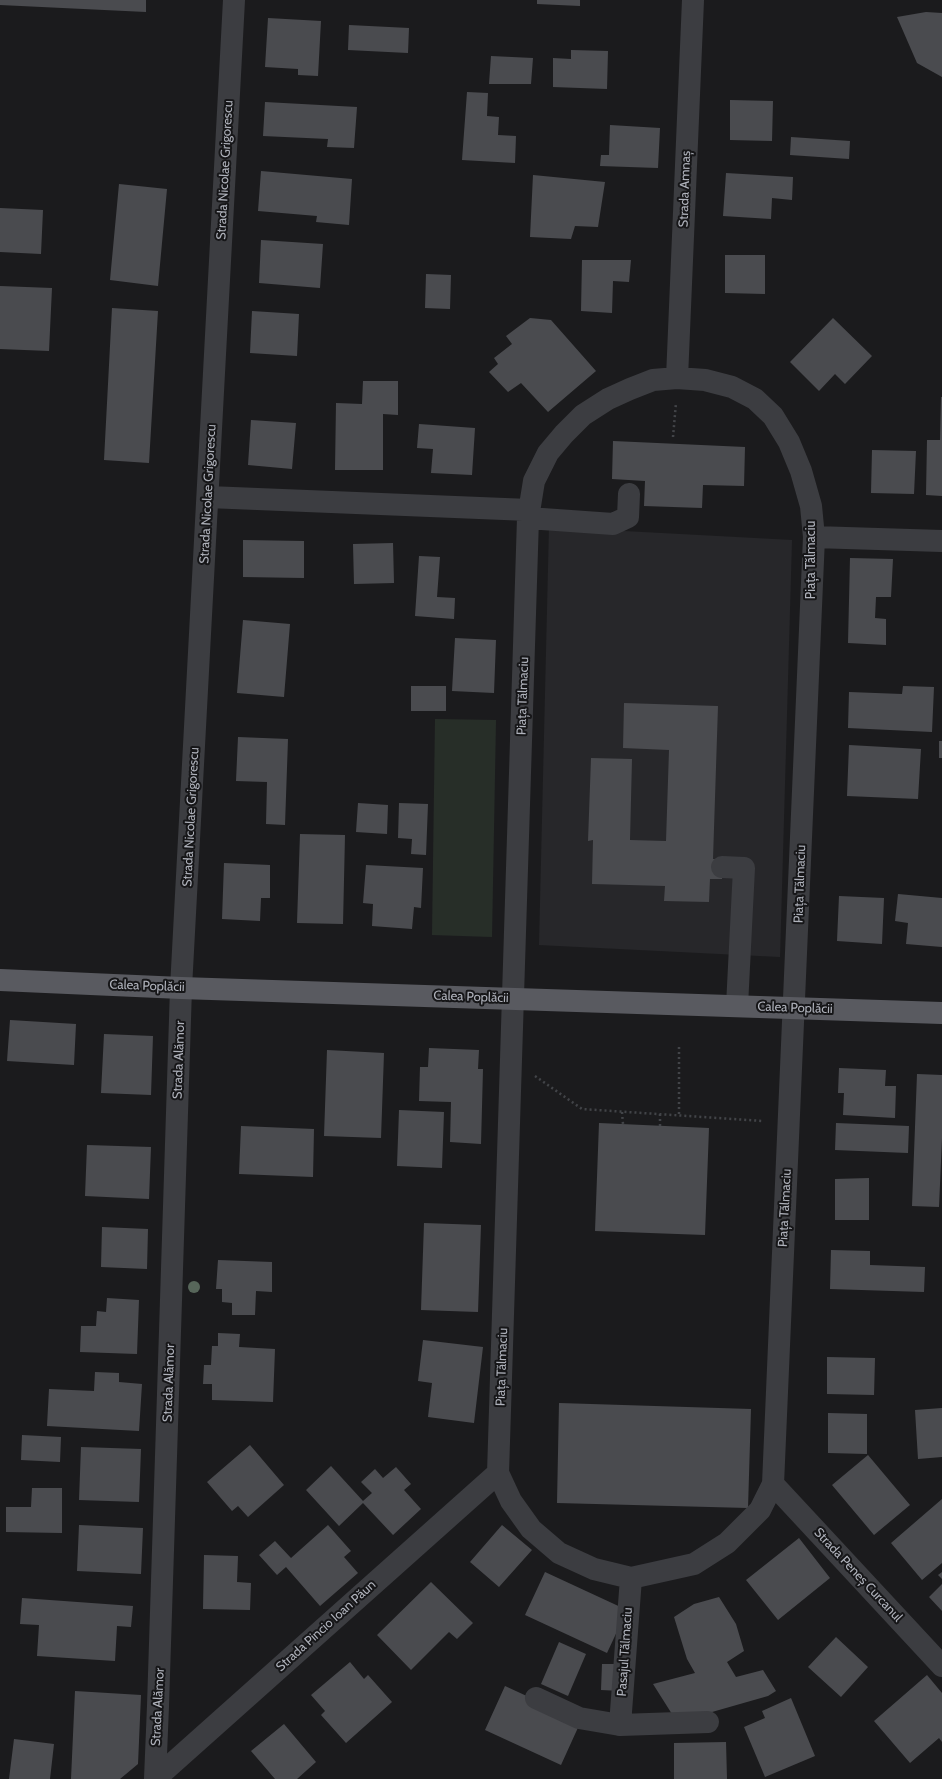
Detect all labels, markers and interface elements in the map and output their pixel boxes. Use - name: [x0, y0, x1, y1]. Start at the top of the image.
- street label: Strada Nicolae Grigorescu: [214, 100, 236, 240]
- street label: Strada Amnaș: [676, 150, 694, 228]
- street label: Strada Nicolae Grigorescu: [197, 424, 219, 564]
- street label: Piața Tălmaciu: [803, 521, 819, 599]
- street label: Piața Tălmaciu: [514, 657, 532, 735]
- street label: Strada Nicolae Grigorescu: [180, 747, 202, 887]
- street label: Piața Tălmaciu: [791, 845, 809, 923]
- street label: Calea Poplăcii: [109, 977, 185, 995]
- street label: Calea Poplăcii: [433, 988, 509, 1006]
- street label: Calea Poplăcii: [757, 999, 833, 1017]
- street label: Strada Alămor: [170, 1021, 188, 1099]
- street label: Piața Tălmaciu: [775, 1168, 795, 1248]
- street label: Piața Tălmaciu: [493, 1328, 511, 1406]
- street label: Strada Alămor: [160, 1344, 178, 1422]
- street label: Strada Peneș Curcanul: [811, 1525, 905, 1625]
- street label: Strada Pincio Ioan Păun: [273, 1577, 379, 1675]
- street label: Pasajul Tălmaciu: [614, 1607, 636, 1697]
- street label: Strada Alămor: [148, 1667, 168, 1747]

